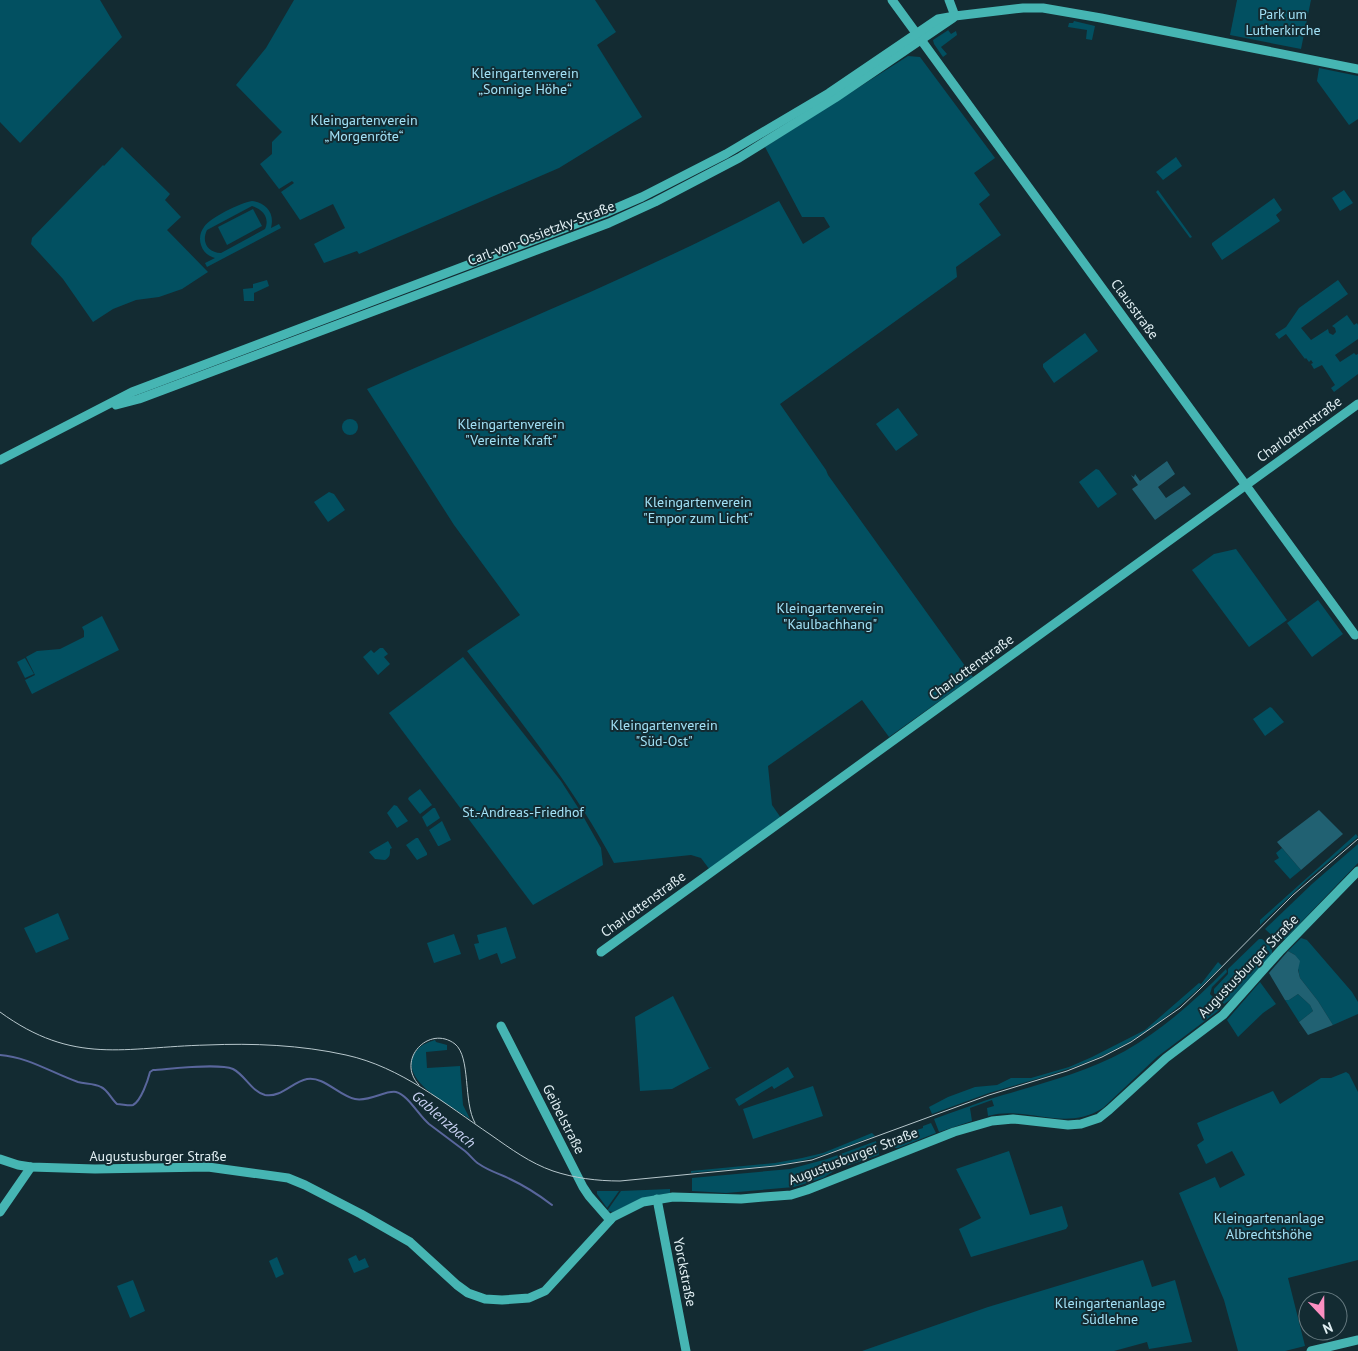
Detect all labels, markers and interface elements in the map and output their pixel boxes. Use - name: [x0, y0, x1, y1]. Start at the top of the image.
- park label: Park um Lutherkirche: [1245, 5, 1321, 39]
- park label: Kleingartenverein „Sonnige Höhe“: [471, 64, 579, 98]
- park label: Kleingartenverein „Morgenröte“: [310, 111, 418, 145]
- street label: Carl-von-Ossietzky-Straße: [465, 197, 617, 269]
- street label: Clausstraße: [1107, 275, 1163, 343]
- street label: Charlottenstraße: [1253, 392, 1345, 466]
- park label: Kleingartenverein "Vereinte Kraft": [457, 415, 565, 449]
- park label: Kleingartenverein "Empor zum Licht": [643, 493, 753, 527]
- park label: Kleingartenverein "Kaulbachhang": [776, 599, 884, 633]
- street label: Charlottenstraße: [925, 630, 1017, 704]
- park label: Kleingartenverein "Süd-Ost": [610, 716, 718, 750]
- park label: St.-Andreas-Friedhof: [462, 803, 584, 821]
- street label: Charlottenstraße: [597, 867, 689, 941]
- street label: Augustusburger Straße: [1194, 910, 1302, 1022]
- street label: Geibelstraße: [539, 1081, 589, 1157]
- water label: Gablenzbach: [408, 1086, 480, 1152]
- street label: Augustusburger Straße: [786, 1123, 920, 1189]
- street label: Augustusburger Straße: [89, 1147, 227, 1165]
- park label: Kleingartenanlage Albrechtshöhe: [1214, 1209, 1324, 1243]
- street label: Yorckstraße: [670, 1236, 700, 1308]
- north arrow: [1298, 1291, 1348, 1341]
- park label: Kleingartenanlage Südlehne: [1055, 1294, 1165, 1328]
- text: N: [1320, 1318, 1336, 1338]

